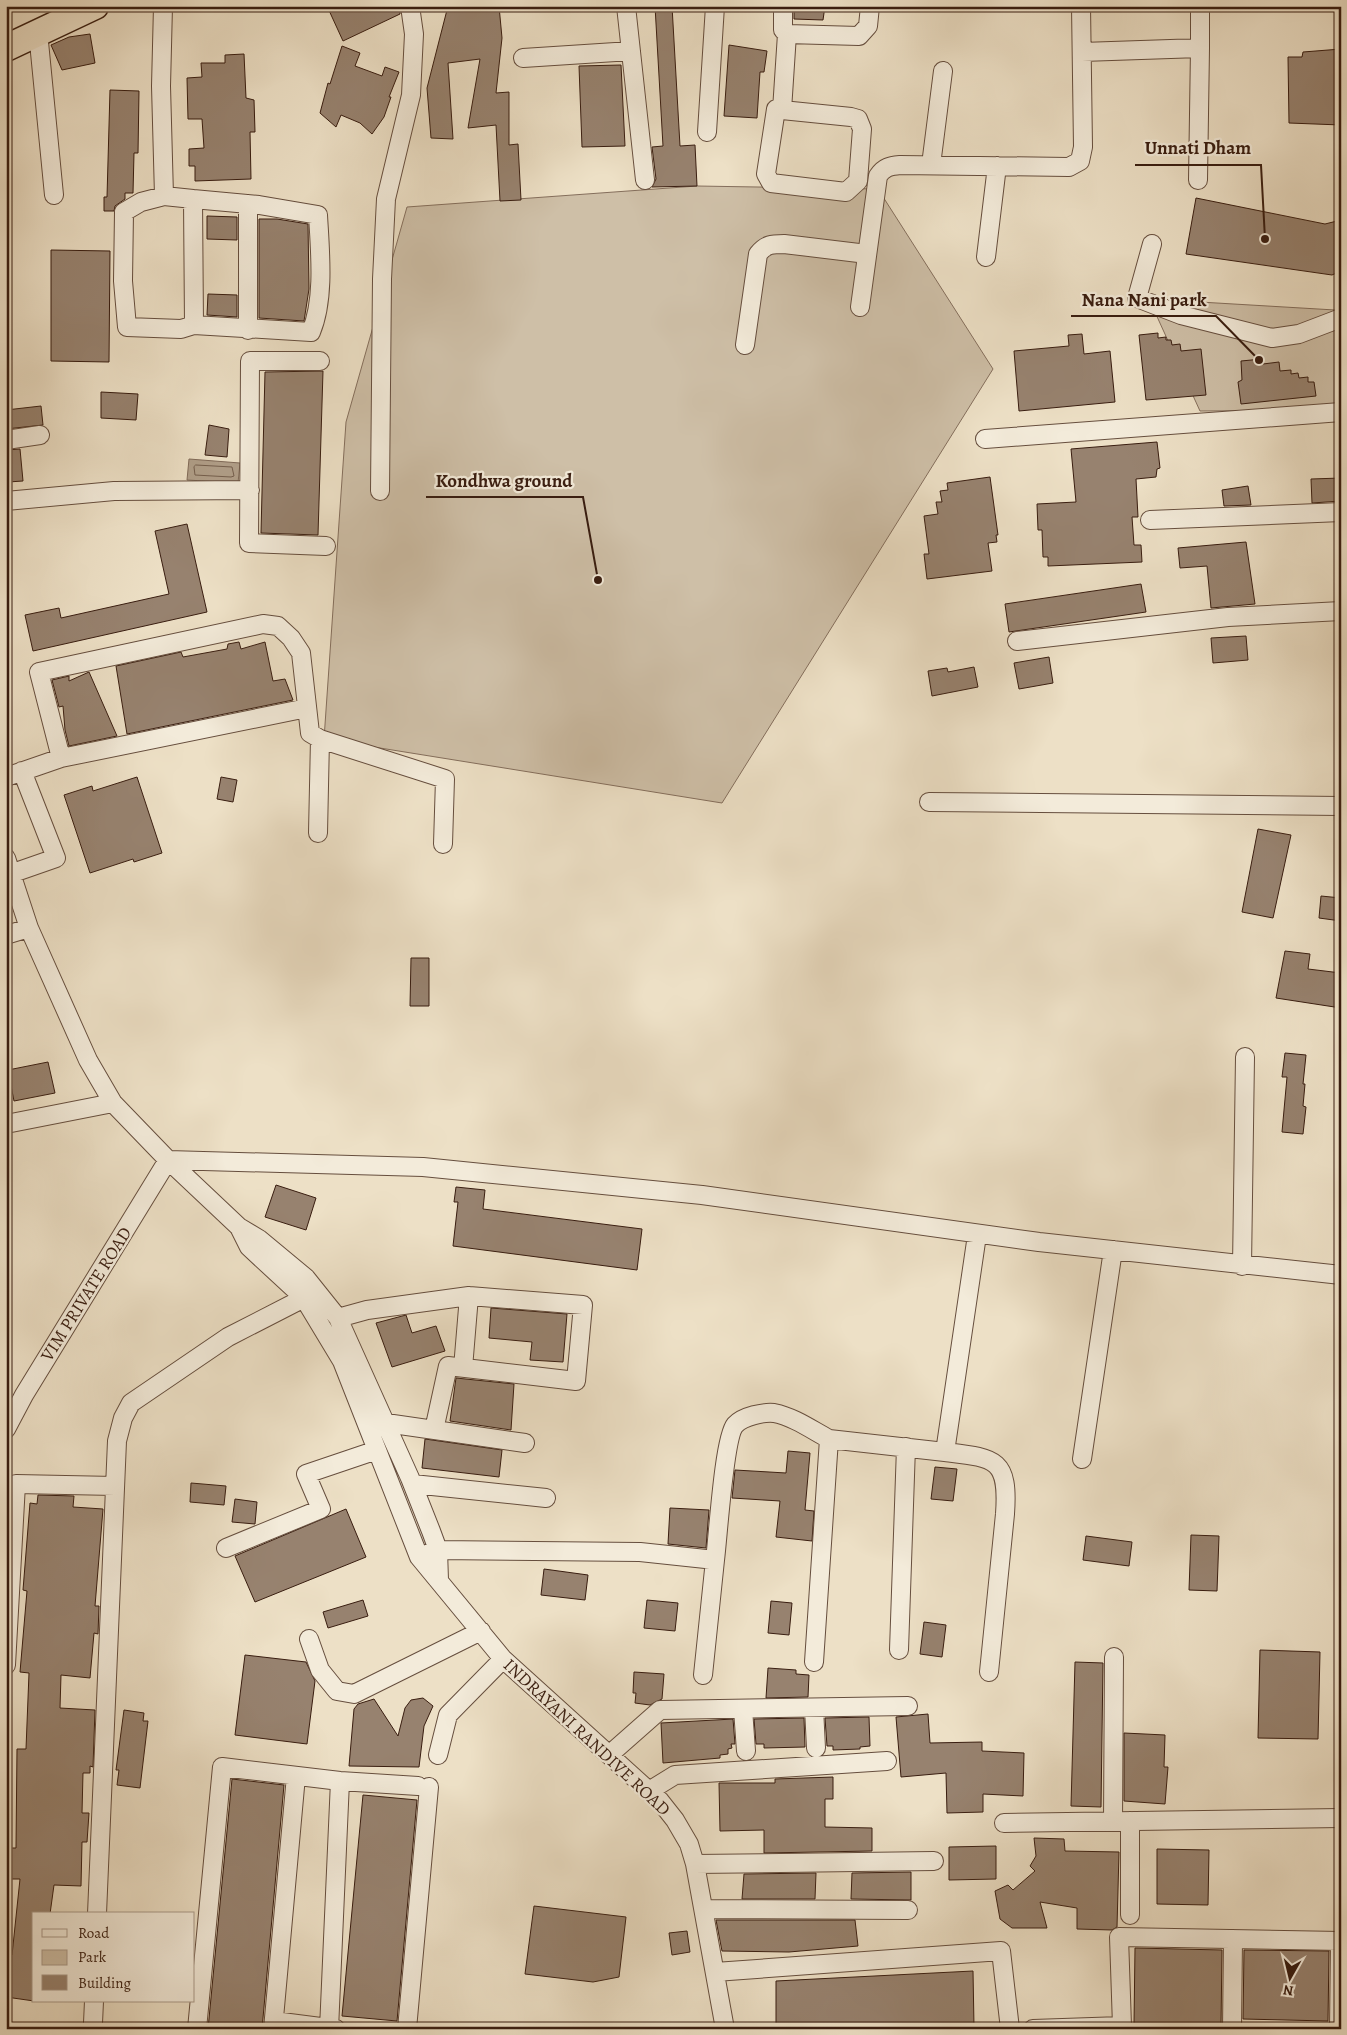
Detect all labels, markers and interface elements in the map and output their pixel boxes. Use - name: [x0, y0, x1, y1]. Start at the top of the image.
- callout: Unnati Dham: [1135, 131, 1261, 165]
- text: Unnati Dham: [1145, 135, 1251, 161]
- callout: Nana Nani park: [1071, 282, 1216, 316]
- text: Nana Nani park: [1082, 287, 1207, 313]
- callout: Kondhwa ground: [426, 463, 583, 497]
- text: Kondhwa ground: [435, 468, 573, 494]
- street label: VIM PRIVATE ROAD: [34, 1222, 137, 1367]
- street label: INDRAYANI RANDIVE ROAD: [498, 1653, 676, 1821]
- legend: [32, 1912, 195, 2002]
- text: Road: [78, 1923, 110, 1943]
- text: Park: [78, 1947, 107, 1967]
- north arrow: [1264, 1952, 1314, 2002]
- text: Building: [78, 1973, 131, 1993]
- text: N: [1282, 1980, 1295, 2000]

